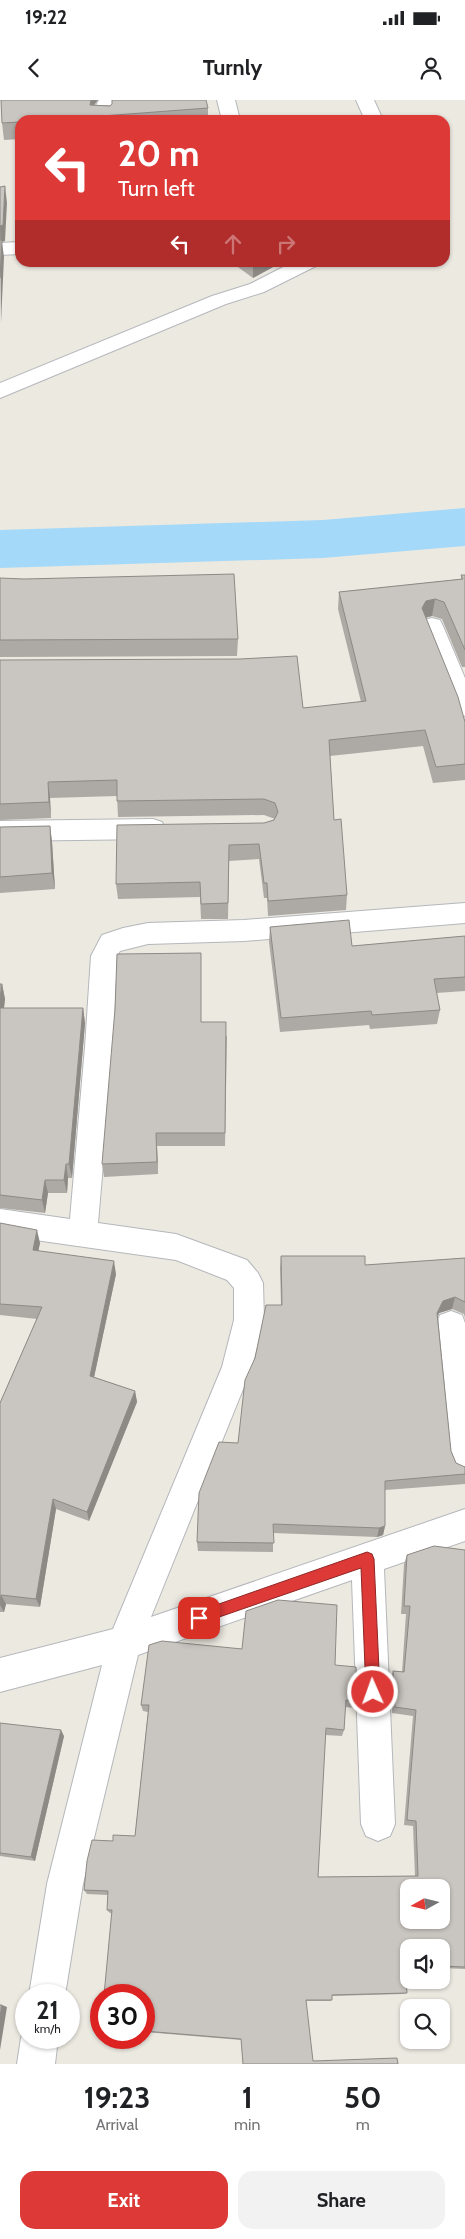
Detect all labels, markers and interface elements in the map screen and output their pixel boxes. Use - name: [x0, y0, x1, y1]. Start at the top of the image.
- text: 19:22: [25, 6, 67, 29]
- icon: back: [20, 54, 48, 82]
- text: Turnly: [203, 54, 262, 81]
- icon: person: [417, 54, 445, 82]
- text: 20 m: [118, 132, 200, 175]
- icon: left: [35, 135, 100, 200]
- text: Turn left: [118, 175, 195, 202]
- icon: left: [166, 230, 194, 258]
- icon: ahead: [219, 230, 247, 258]
- icon: right: [272, 230, 300, 258]
- pin: [178, 1597, 220, 1639]
- icon: arrive: [185, 1604, 213, 1632]
- position arrow: [346, 1665, 398, 1717]
- north arrow: [400, 1879, 450, 1929]
- map controls: [400, 1879, 450, 2049]
- button: sound: [400, 1939, 450, 1989]
- speed limit sign: 30: [90, 1984, 155, 2049]
- text: 21: [36, 1995, 59, 2025]
- button: search: [400, 1999, 450, 2049]
- text: km/h: [34, 2021, 61, 2036]
- text: 19:23: [84, 2079, 150, 2116]
- text: 1: [242, 2079, 253, 2116]
- text: 50: [344, 2079, 381, 2116]
- text: Arrival: [96, 2115, 138, 2134]
- text: min: [234, 2115, 260, 2134]
- text: m: [356, 2115, 370, 2134]
- button: Exit: [20, 2171, 228, 2229]
- button: Share: [238, 2171, 445, 2229]

